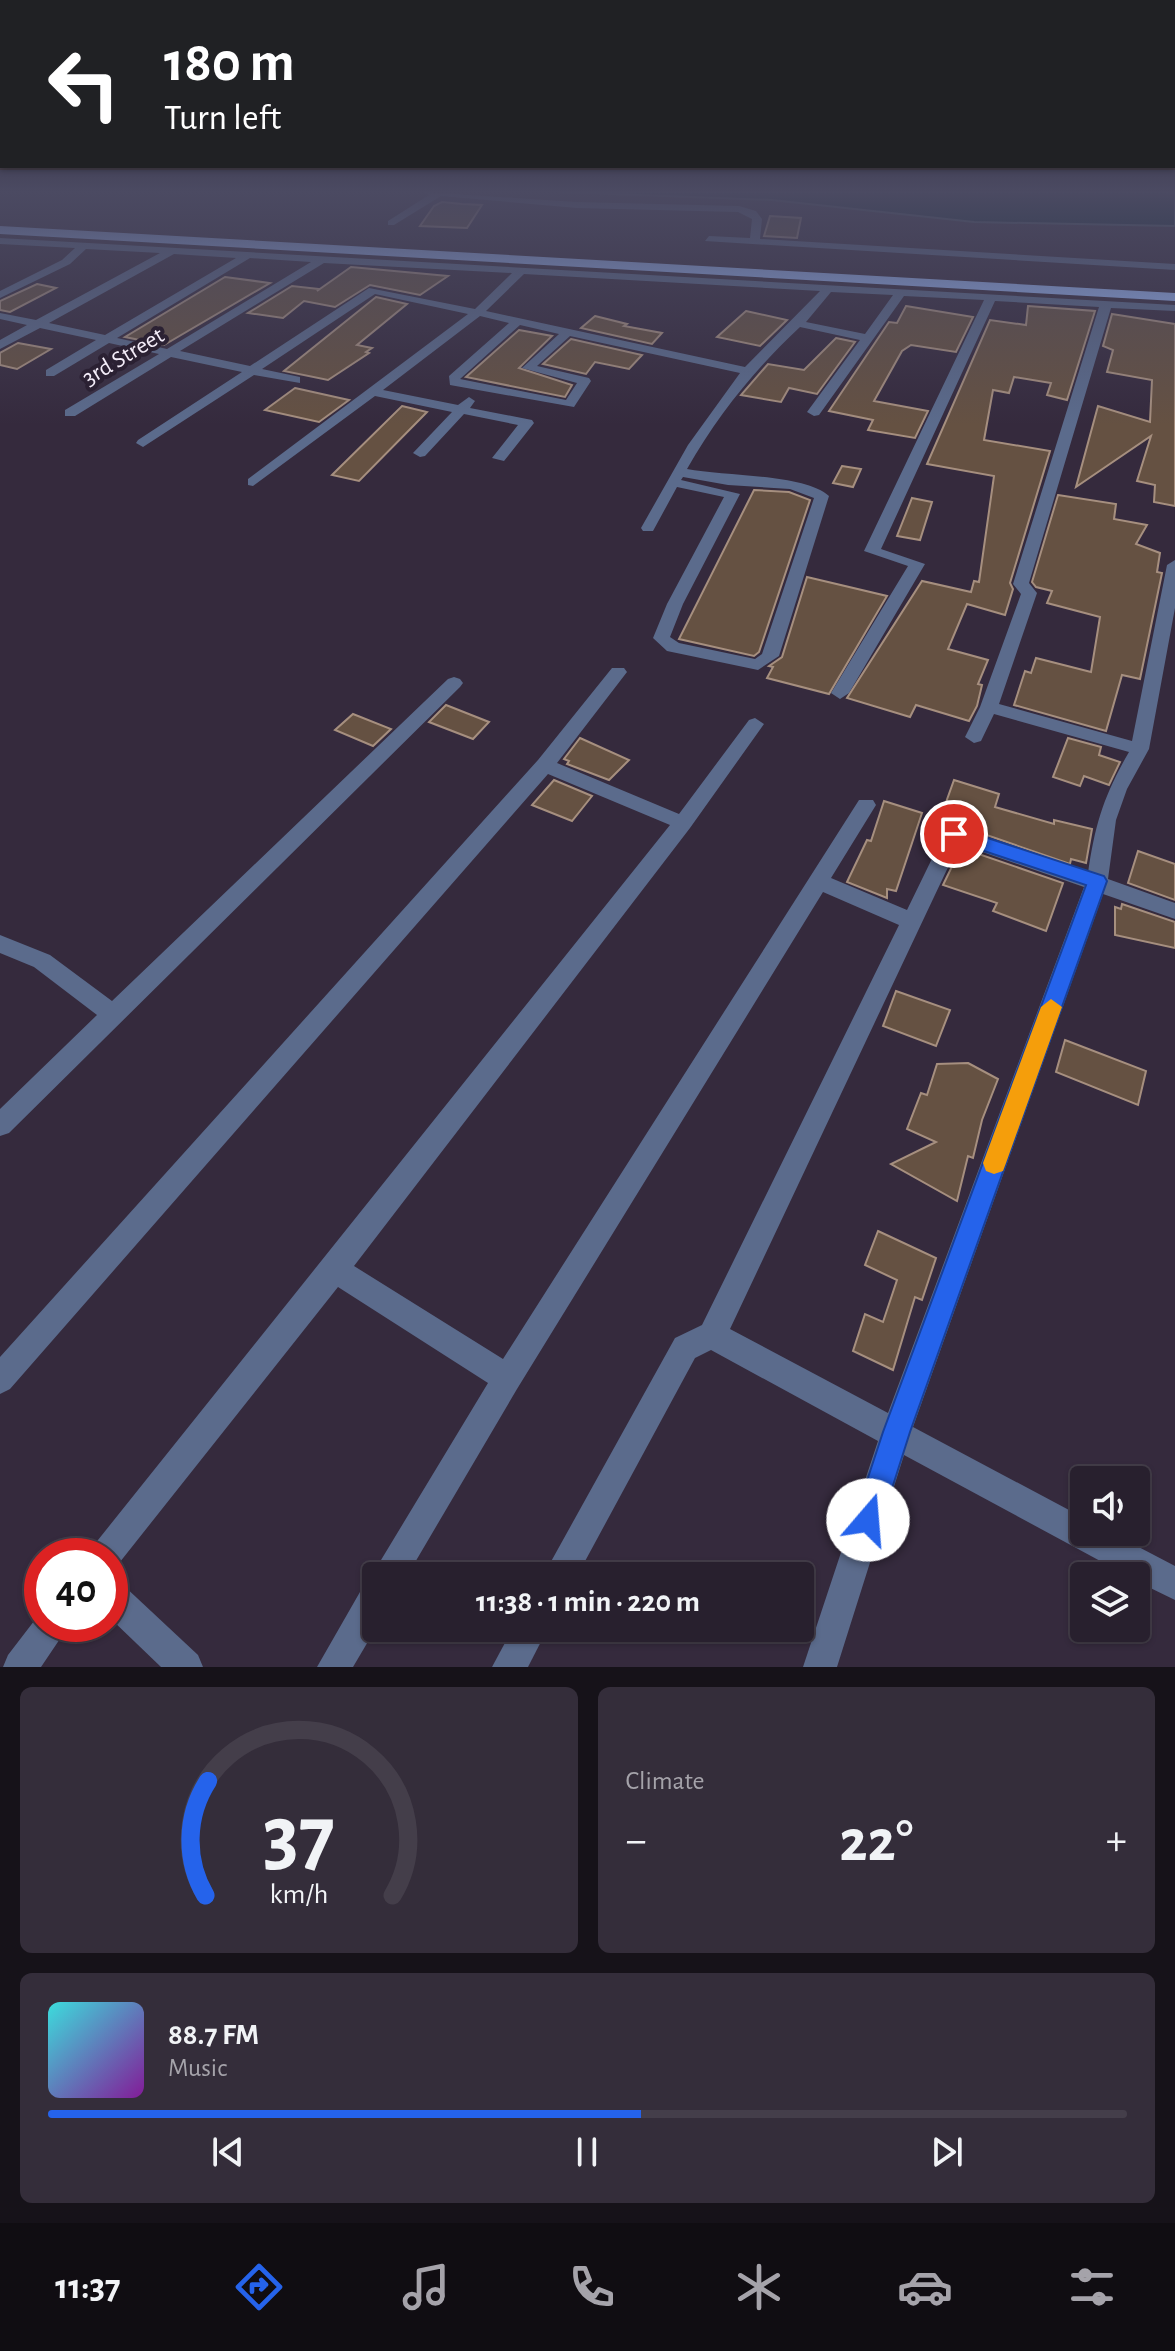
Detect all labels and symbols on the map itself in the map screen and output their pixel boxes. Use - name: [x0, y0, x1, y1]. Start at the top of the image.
- street label: 3rd Street: [79, 323, 169, 390]
- pin: [920, 800, 988, 868]
- position arrow: [826, 1478, 910, 1562]
- speed limit sign: 40: [24, 1538, 128, 1642]

